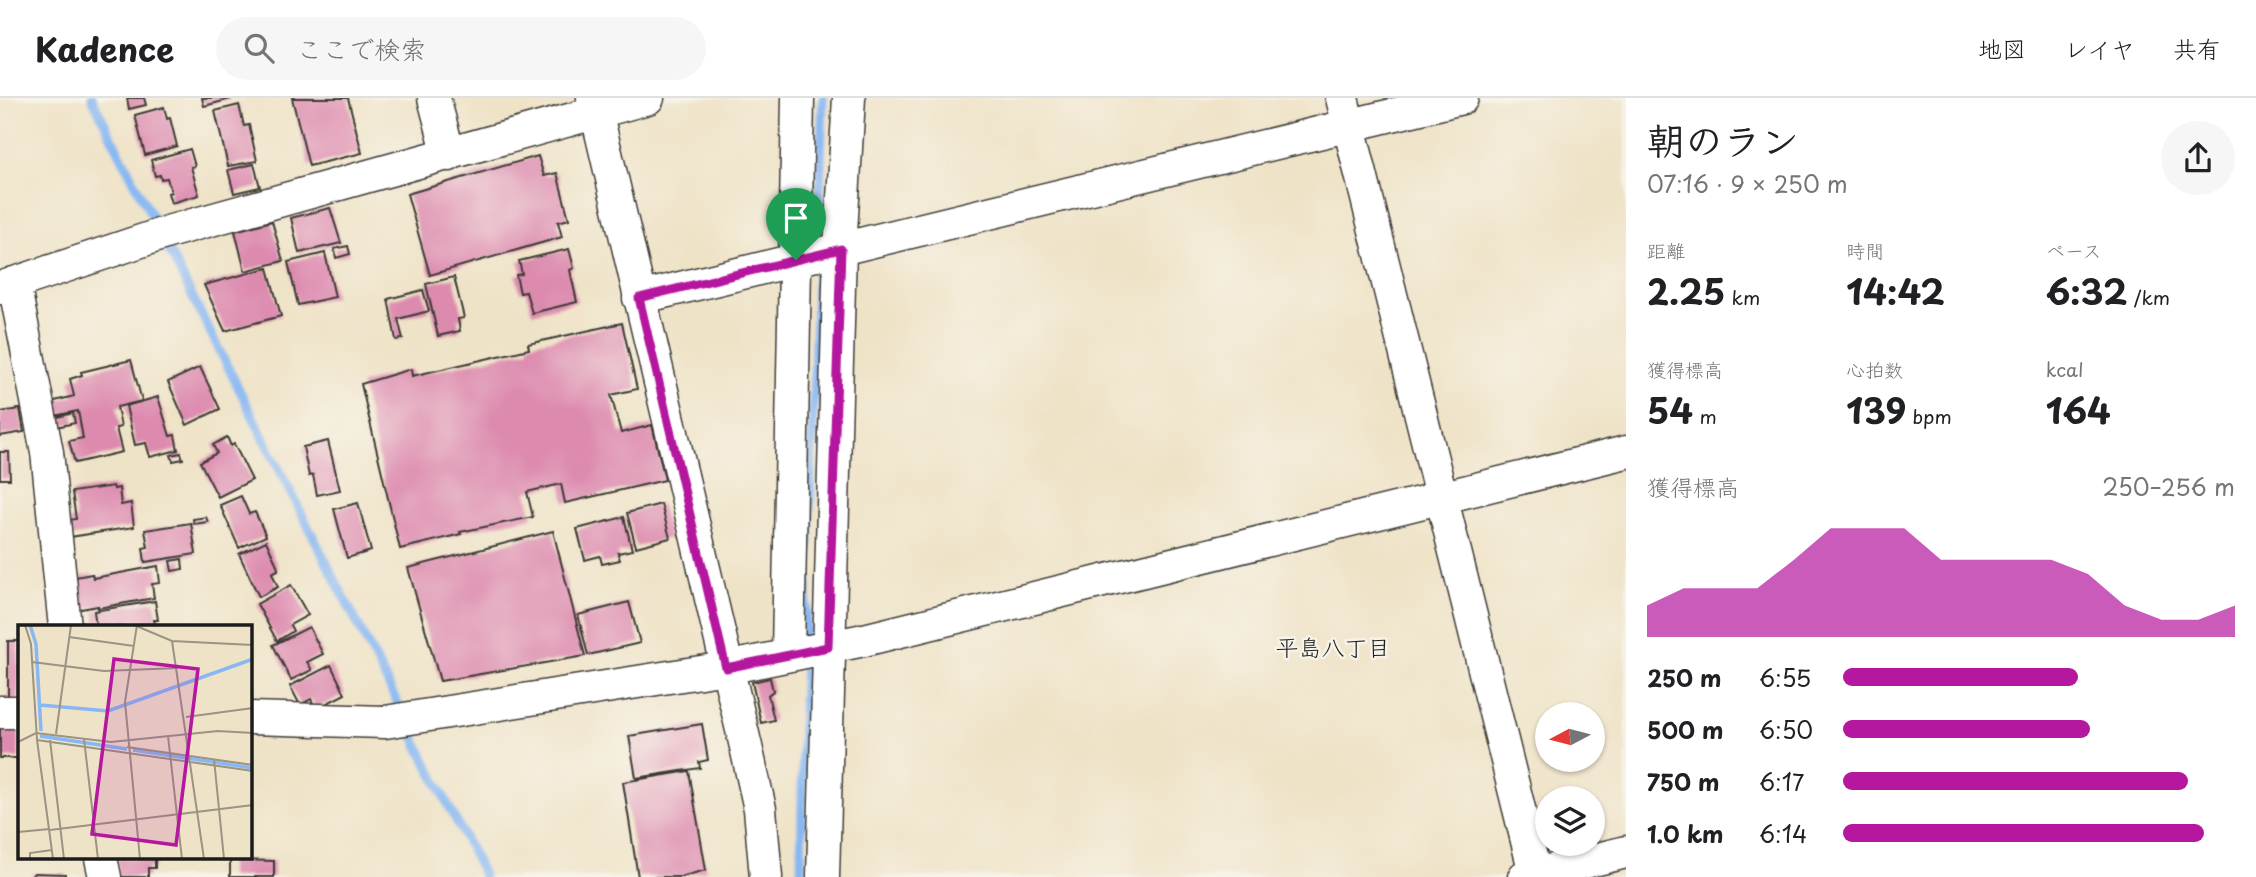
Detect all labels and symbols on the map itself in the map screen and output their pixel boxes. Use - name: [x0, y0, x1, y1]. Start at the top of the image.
- pin: [766, 188, 826, 260]
- inset map: [18, 625, 252, 860]
- district label: 平島八丁目: [1276, 629, 1391, 664]
- north arrow: [1535, 702, 1605, 772]

